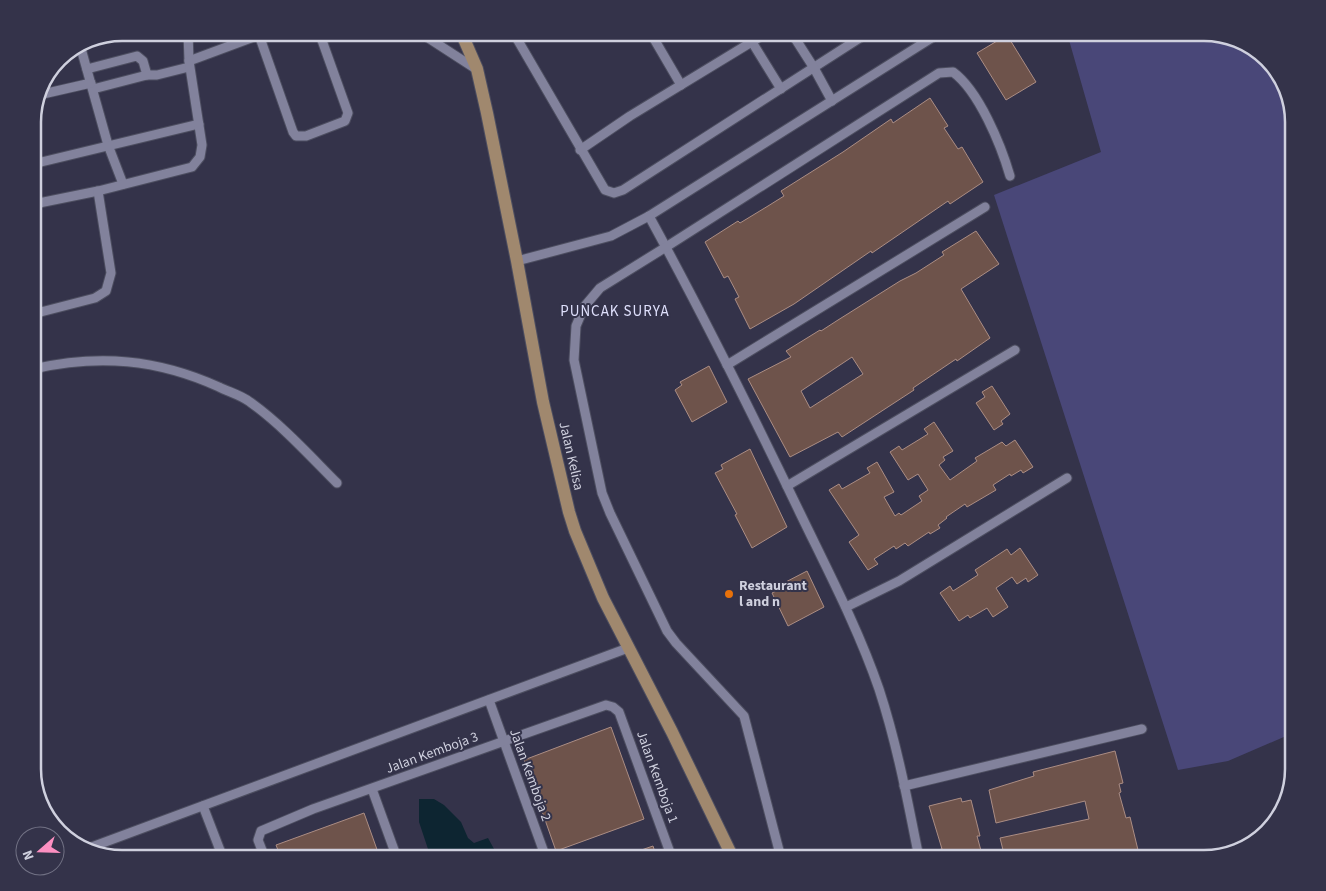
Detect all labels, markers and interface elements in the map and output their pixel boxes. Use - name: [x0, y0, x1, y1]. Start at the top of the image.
- district label: PUNCAK SURYA: [560, 301, 670, 322]
- street label: Jalan Kelisa: [553, 420, 589, 492]
- place label: Restaurant l and n: [739, 576, 808, 612]
- marker: Restaurant l and n: [723, 588, 735, 600]
- street label: Jalan Kemboja 2: [504, 726, 556, 824]
- street label: Jalan Kemboja 3: [383, 727, 481, 779]
- street label: Jalan Kemboja 1: [631, 728, 683, 826]
- north arrow: [15, 826, 65, 876]
- text: N: [18, 847, 40, 863]

